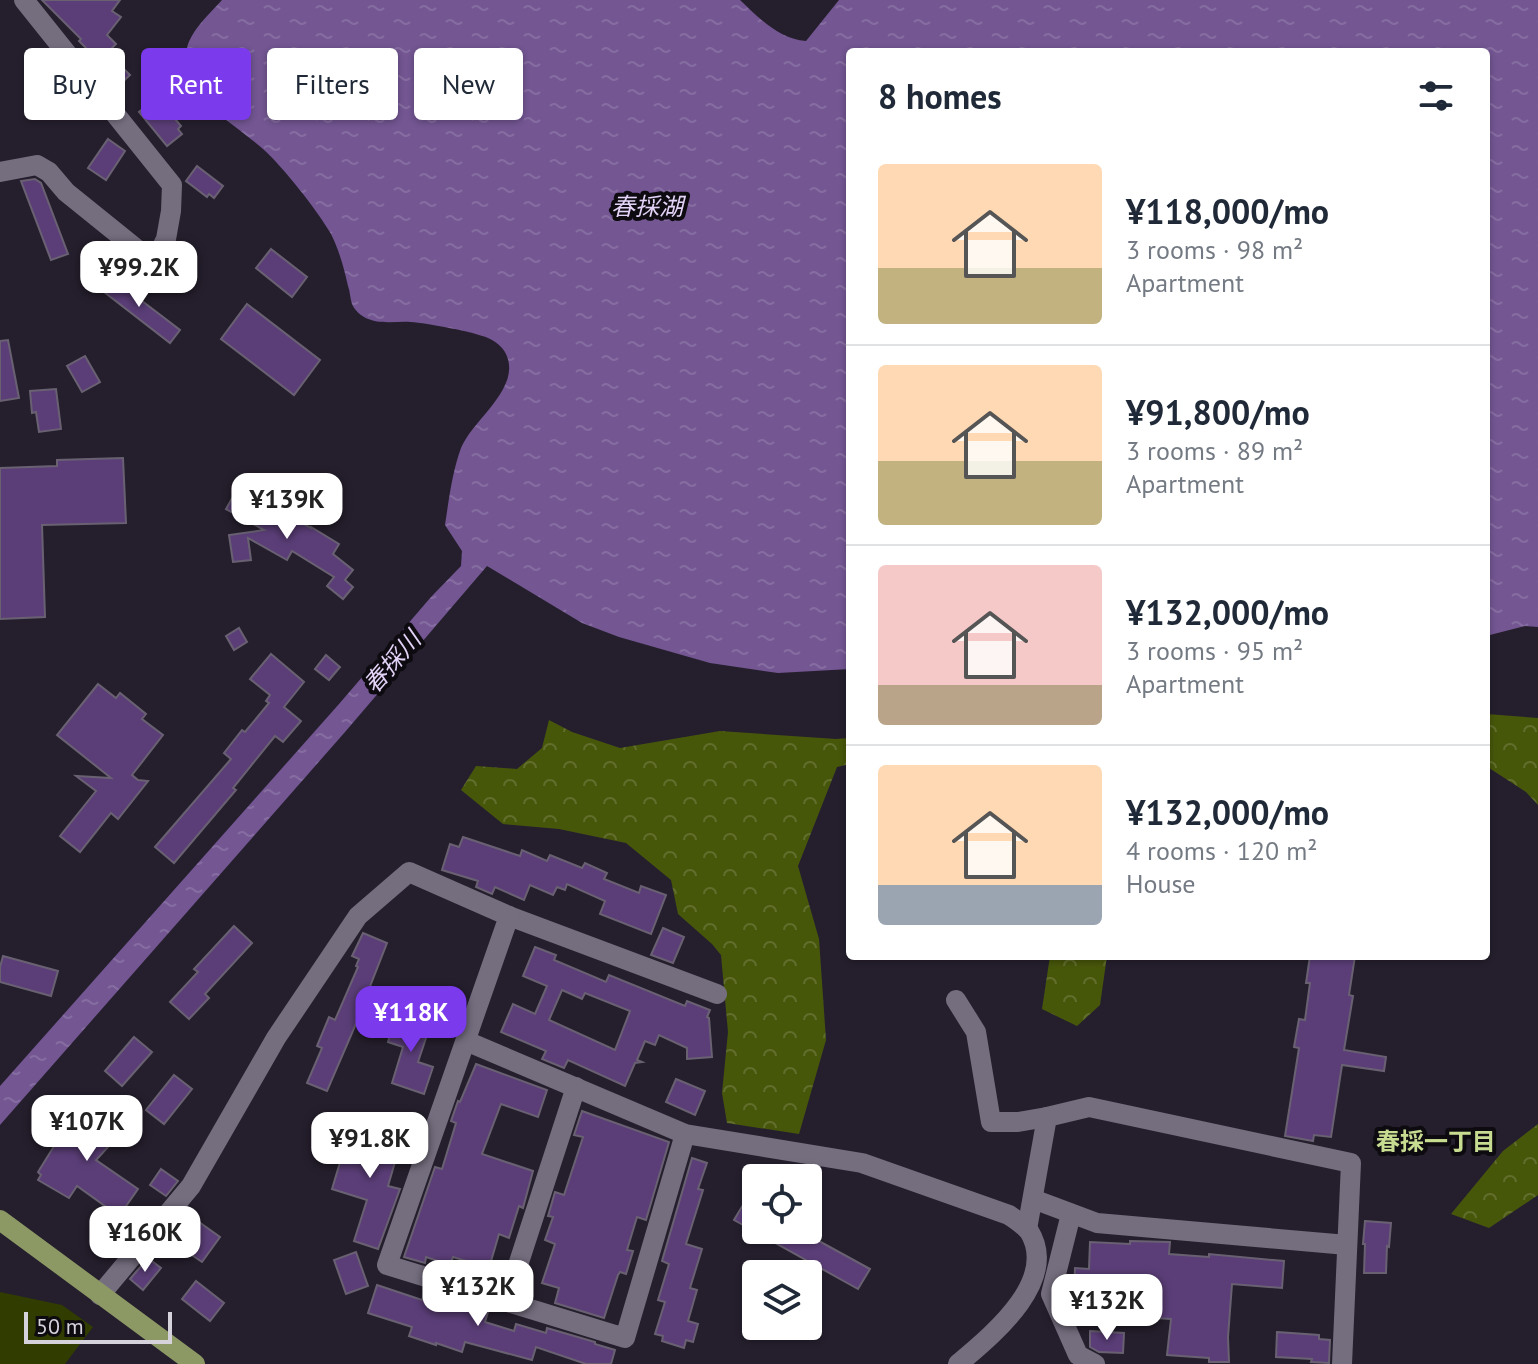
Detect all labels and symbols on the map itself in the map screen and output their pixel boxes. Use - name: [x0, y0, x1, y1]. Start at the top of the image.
- water label: 春採湖: [611, 191, 687, 222]
- pin: ¥99.2K: [74, 241, 204, 309]
- pin: ¥139K: [231, 473, 343, 541]
- water label: 春採川: [357, 622, 429, 699]
- pin: ¥118K: [355, 986, 467, 1054]
- pin: ¥107K: [31, 1095, 143, 1163]
- pin: ¥91.8K: [305, 1112, 435, 1180]
- district label: 春採一丁目: [1376, 1126, 1496, 1157]
- pin: ¥160K: [89, 1206, 201, 1274]
- pin: ¥132K: [422, 1260, 534, 1328]
- pin: ¥132K: [1051, 1274, 1163, 1342]
- scale bar: [24, 1308, 172, 1344]

